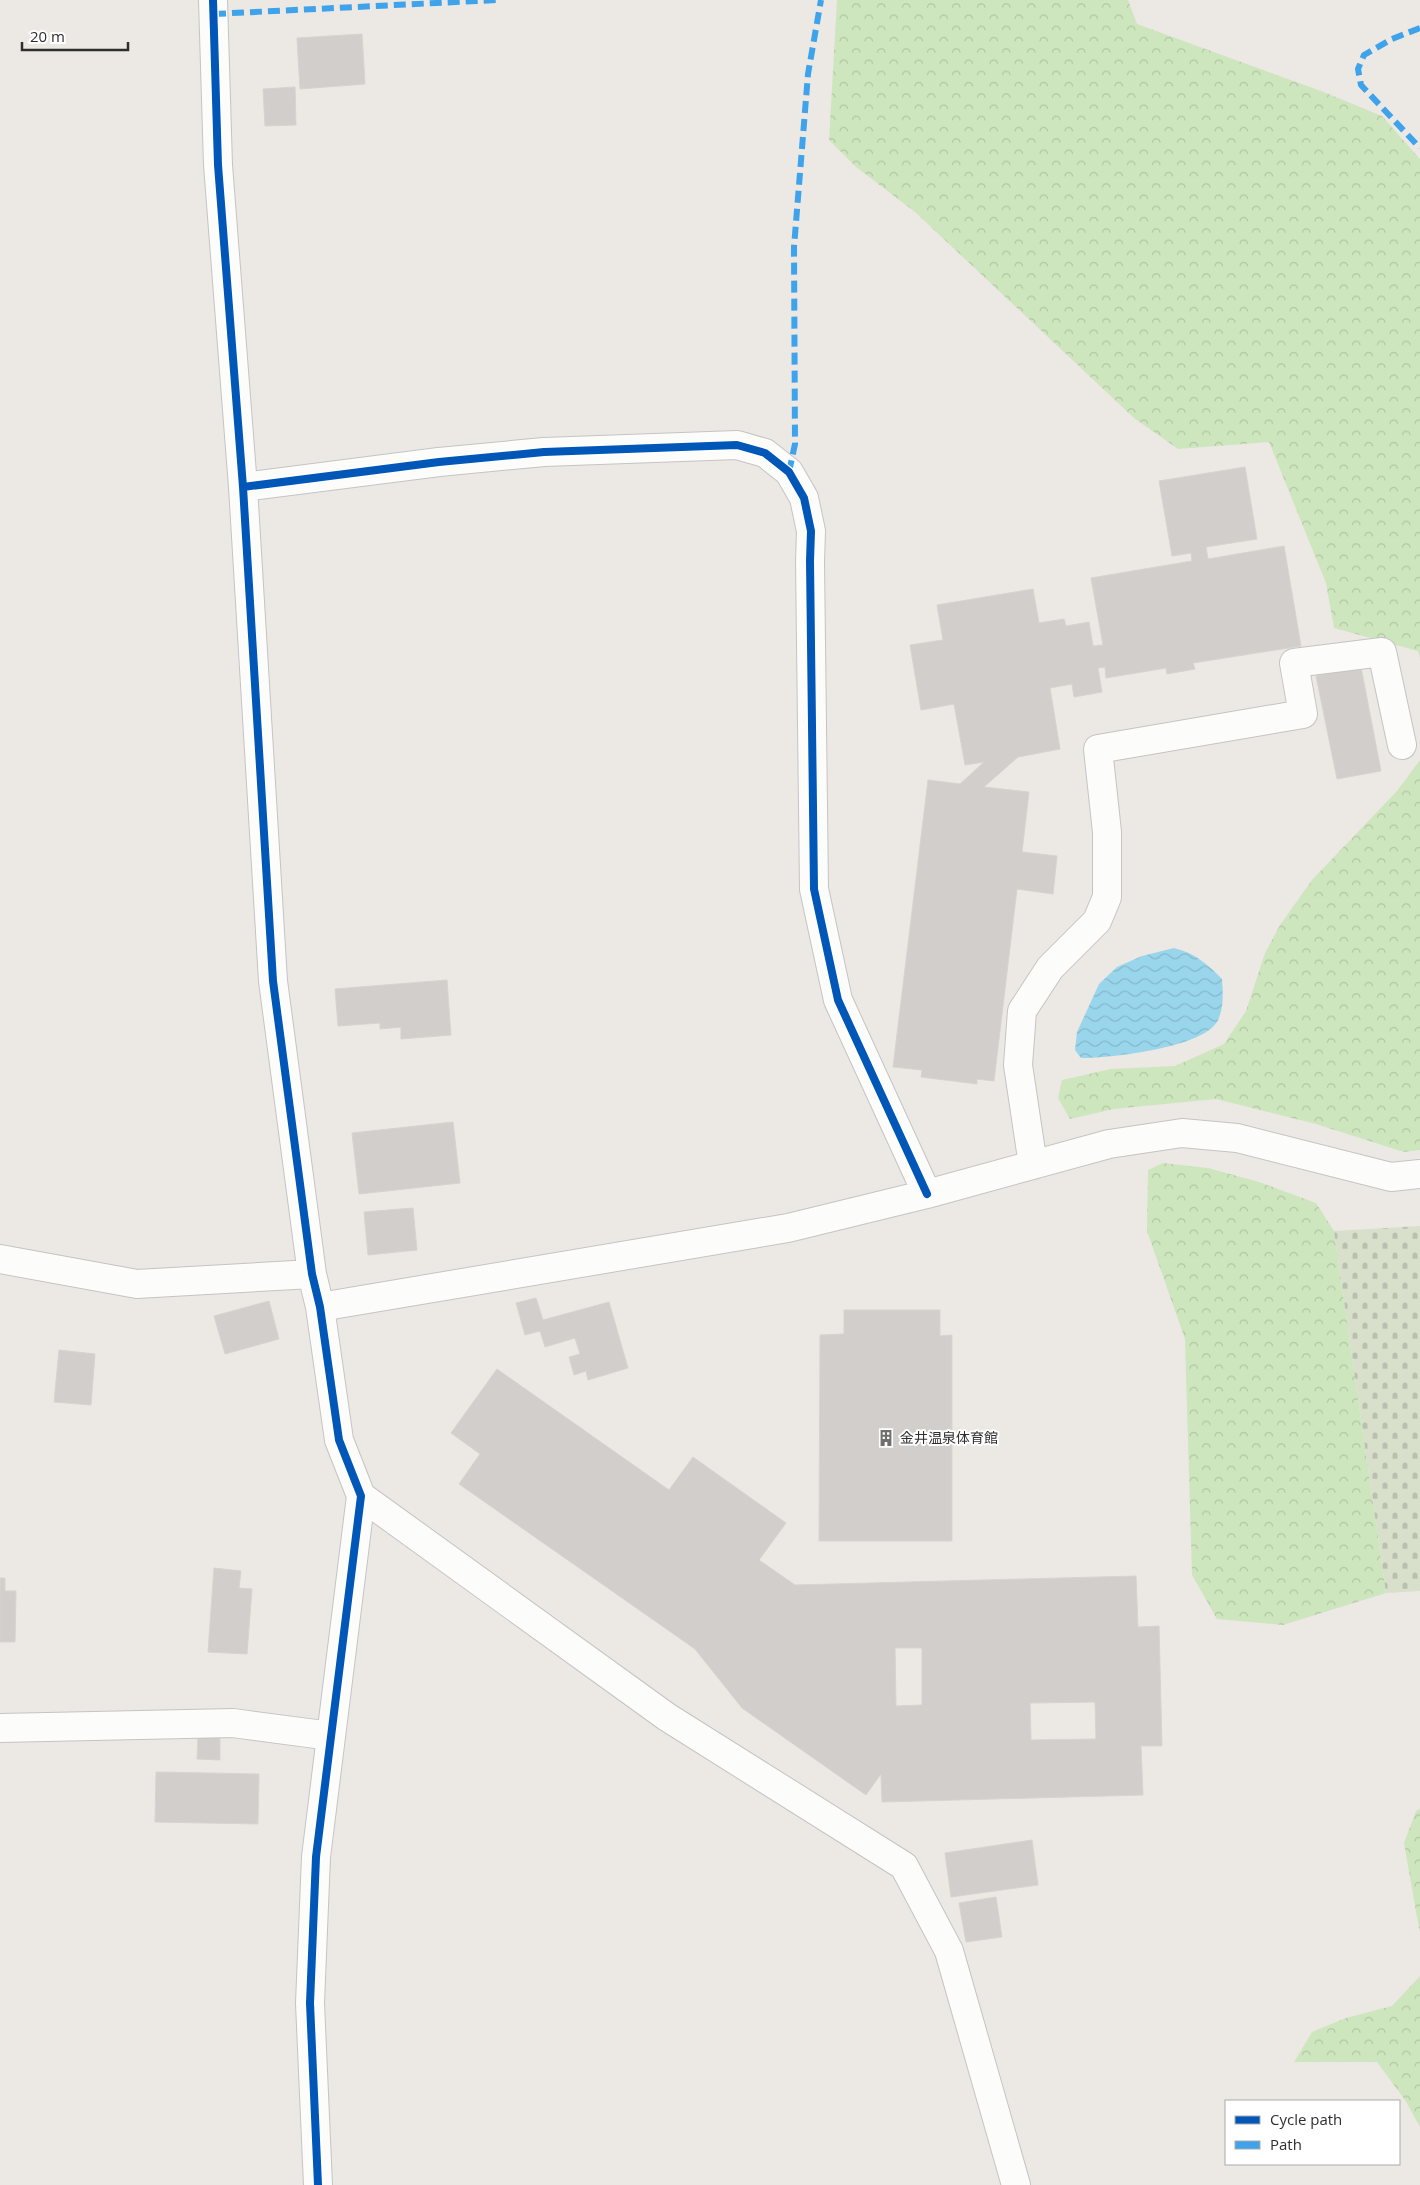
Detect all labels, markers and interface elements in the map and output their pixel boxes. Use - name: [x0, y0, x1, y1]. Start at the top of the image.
- scale bar: [22, 20, 129, 52]
- text: 20 m: [30, 26, 65, 46]
- building icon: 金井温泉体育館: [876, 1428, 896, 1448]
- place label: 金井温泉体育館: [900, 1428, 998, 1447]
- legend: [1225, 2100, 1400, 2165]
- text: Cycle path: [1270, 2109, 1342, 2129]
- text: Path: [1270, 2134, 1302, 2154]

